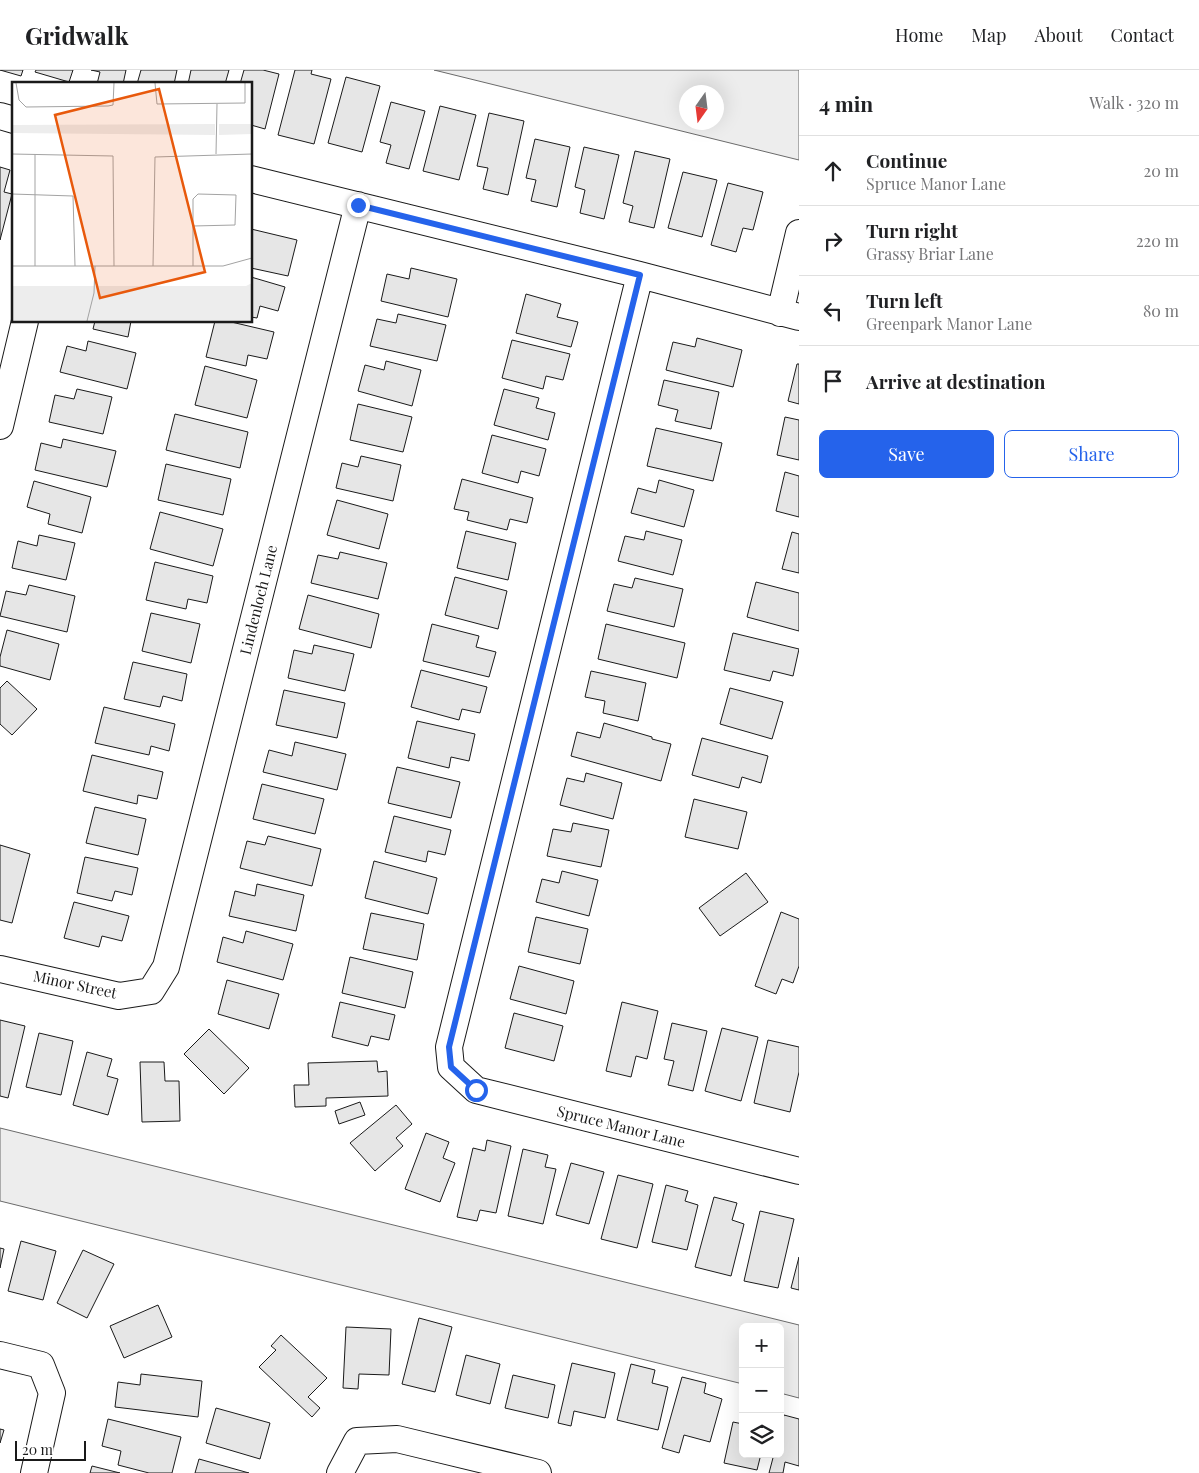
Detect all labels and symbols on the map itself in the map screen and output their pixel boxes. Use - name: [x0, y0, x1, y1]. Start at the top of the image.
- inset map: [12, 82, 252, 322]
- north arrow: [679, 85, 724, 130]
- route end: [347, 194, 370, 217]
- street label: Lindenloch Lane: [235, 543, 281, 657]
- street label: Minor Street: [32, 965, 120, 1003]
- route start: [465, 1079, 488, 1102]
- street label: Spruce Manor Lane: [555, 1100, 687, 1152]
- scale bar: [15, 1438, 86, 1461]

